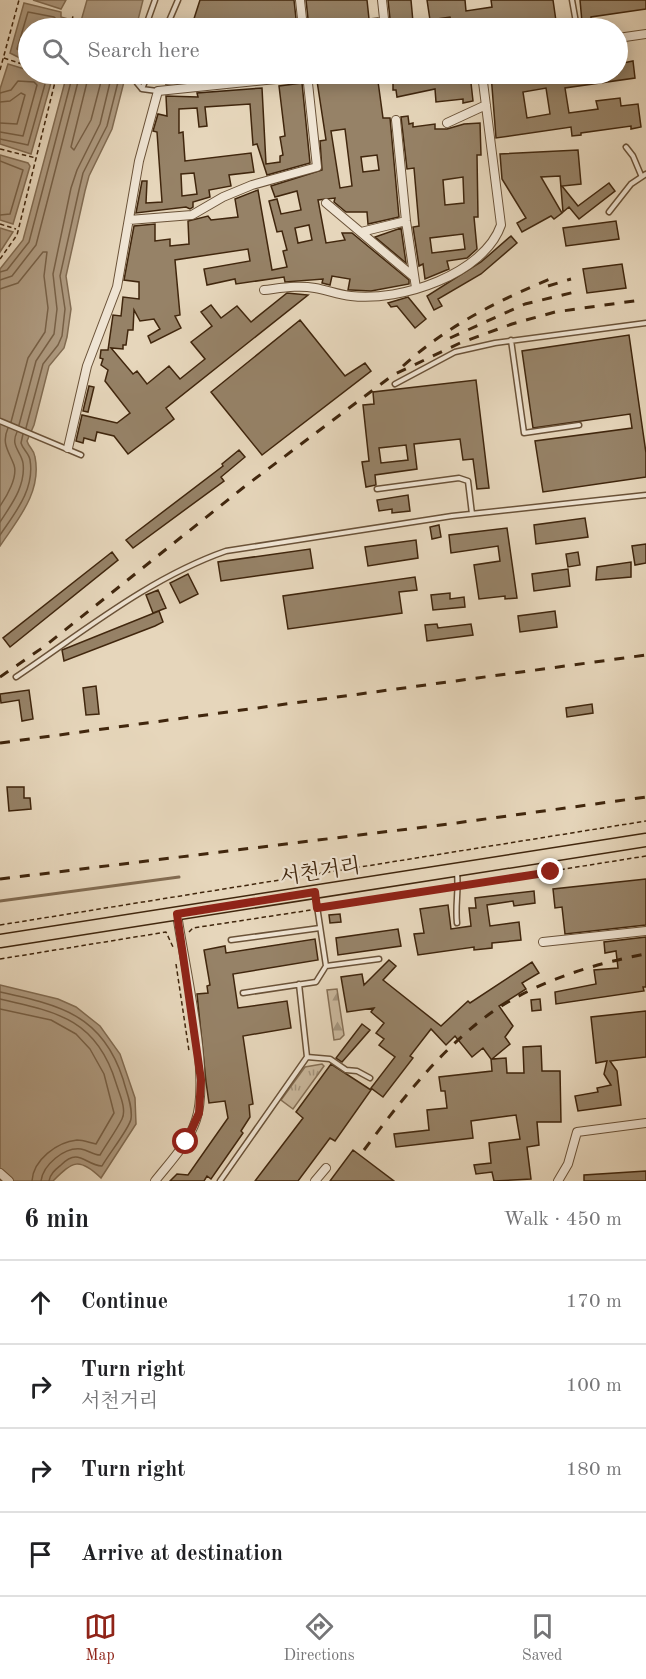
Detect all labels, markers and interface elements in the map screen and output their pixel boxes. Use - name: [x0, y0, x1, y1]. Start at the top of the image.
- search box: [18, 18, 628, 84]
- icon: search: [39, 35, 72, 68]
- text: Search here: [87, 40, 200, 62]
- street label: 서천거리: [278, 854, 362, 889]
- route end: [537, 858, 563, 884]
- route start: [172, 1128, 198, 1154]
- text: 6 min: [24, 1207, 89, 1233]
- text: Walk · 450 m: [503, 1210, 622, 1230]
- icon: ahead: [24, 1286, 57, 1319]
- text: Continue: [81, 1291, 168, 1313]
- text: 170 m: [566, 1292, 622, 1312]
- text: Turn right: [81, 1359, 185, 1381]
- icon: right: [24, 1370, 57, 1403]
- text: 100 m: [566, 1376, 622, 1396]
- text: 서천거리: [81, 1392, 158, 1412]
- icon: right: [24, 1454, 57, 1487]
- text: Turn right: [81, 1459, 185, 1481]
- text: 180 m: [566, 1460, 622, 1480]
- icon: arrive: [24, 1538, 57, 1571]
- text: Arrive at destination: [81, 1543, 283, 1565]
- tab: Map: [84, 1610, 117, 1666]
- tab: Directions: [284, 1610, 355, 1666]
- tab: Saved: [522, 1610, 562, 1666]

